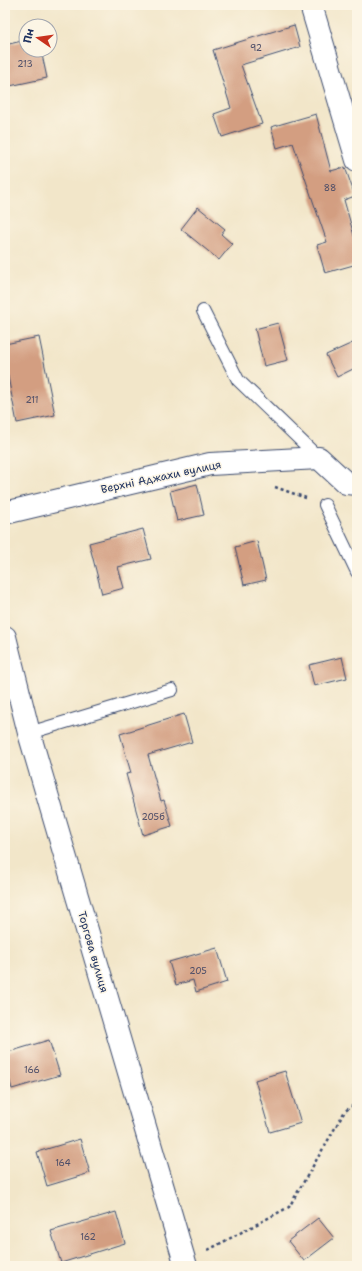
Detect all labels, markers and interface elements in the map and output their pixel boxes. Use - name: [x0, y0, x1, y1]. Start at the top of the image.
- north arrow: [18, 18, 58, 58]
- text: Пн: [20, 27, 38, 45]
- house number: 92: [250, 42, 262, 54]
- house number: 213: [17, 58, 33, 70]
- house number: 88: [324, 182, 336, 194]
- house number: 211: [25, 394, 39, 406]
- street label: Верхні Аджахи вулиця: [99, 457, 223, 497]
- house number: 205б: [141, 811, 165, 823]
- street label: Торгова вулиця: [74, 910, 112, 994]
- house number: 205: [189, 965, 207, 977]
- house number: 166: [24, 1064, 40, 1076]
- house number: 164: [55, 1157, 71, 1169]
- house number: 162: [80, 1231, 96, 1243]

